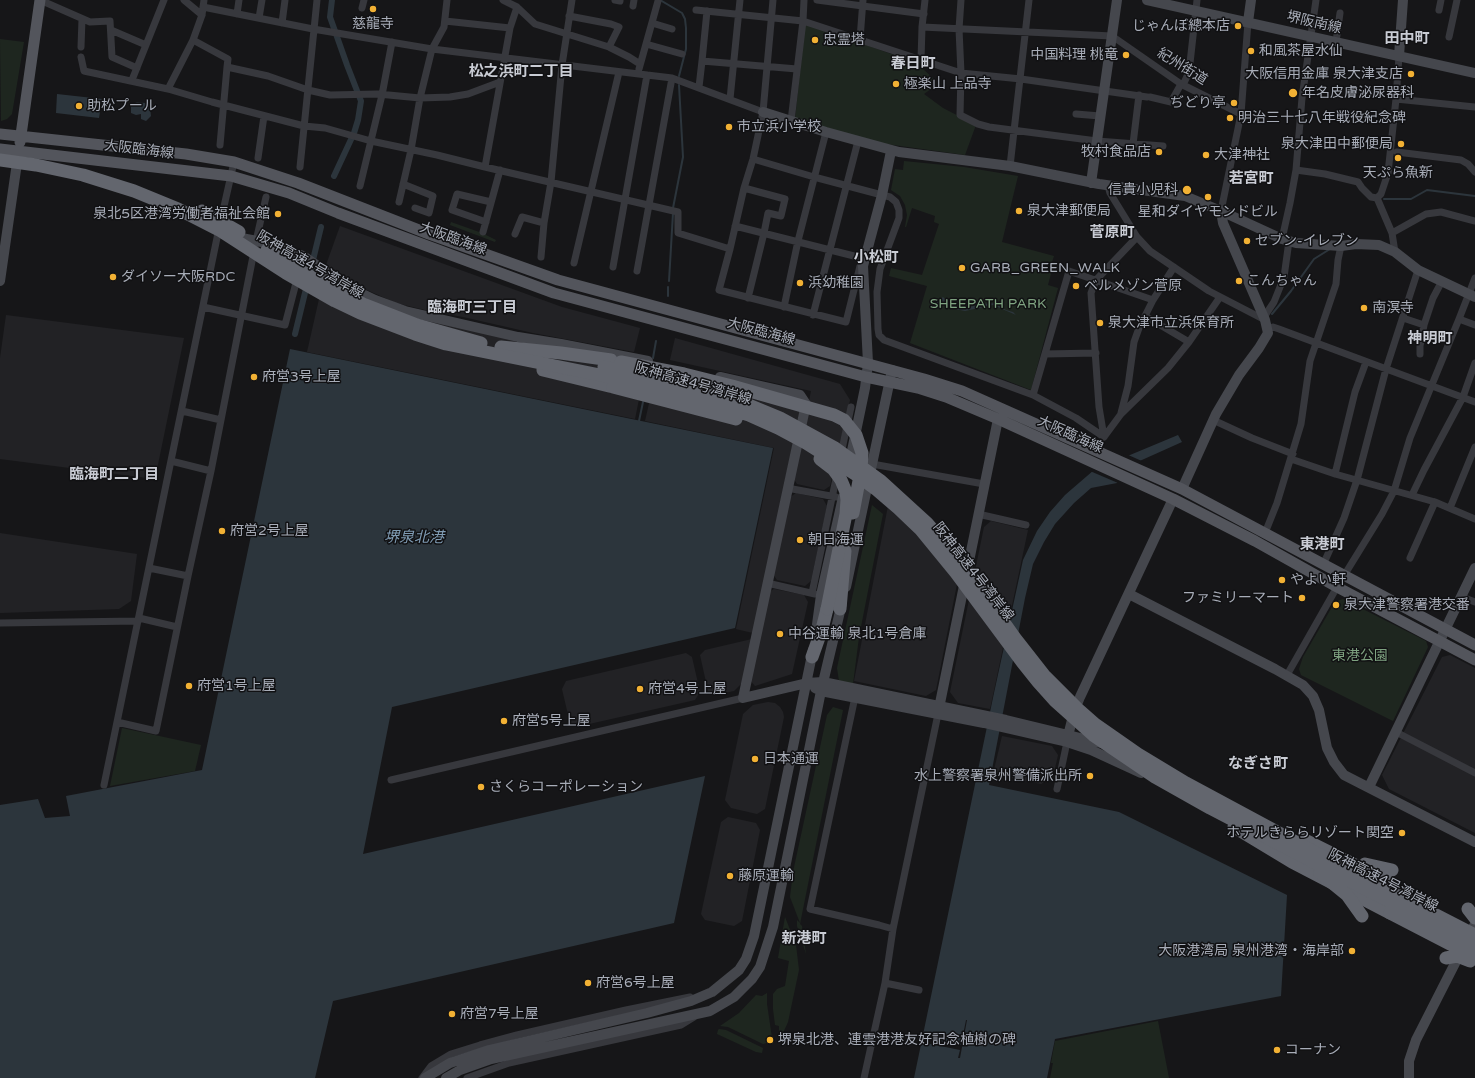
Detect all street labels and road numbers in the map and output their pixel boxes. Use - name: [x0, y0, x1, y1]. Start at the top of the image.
- street label: 堺阪南線: [1285, 9, 1343, 37]
- street label: 紀州街道: [1154, 45, 1210, 89]
- street label: 大阪臨海線: [103, 137, 175, 163]
- street label: 大阪臨海線: [417, 219, 489, 259]
- street label: 阪神高速4号湾岸線: [253, 228, 367, 302]
- street label: 大阪臨海線: [725, 315, 797, 349]
- street label: 阪神高速4号湾岸線: [633, 359, 753, 409]
- street label: 大阪臨海線: [1035, 413, 1105, 457]
- street label: 阪神高速4号湾岸線: [929, 519, 1017, 625]
- street label: 阪神高速4号湾岸線: [1325, 846, 1441, 916]

